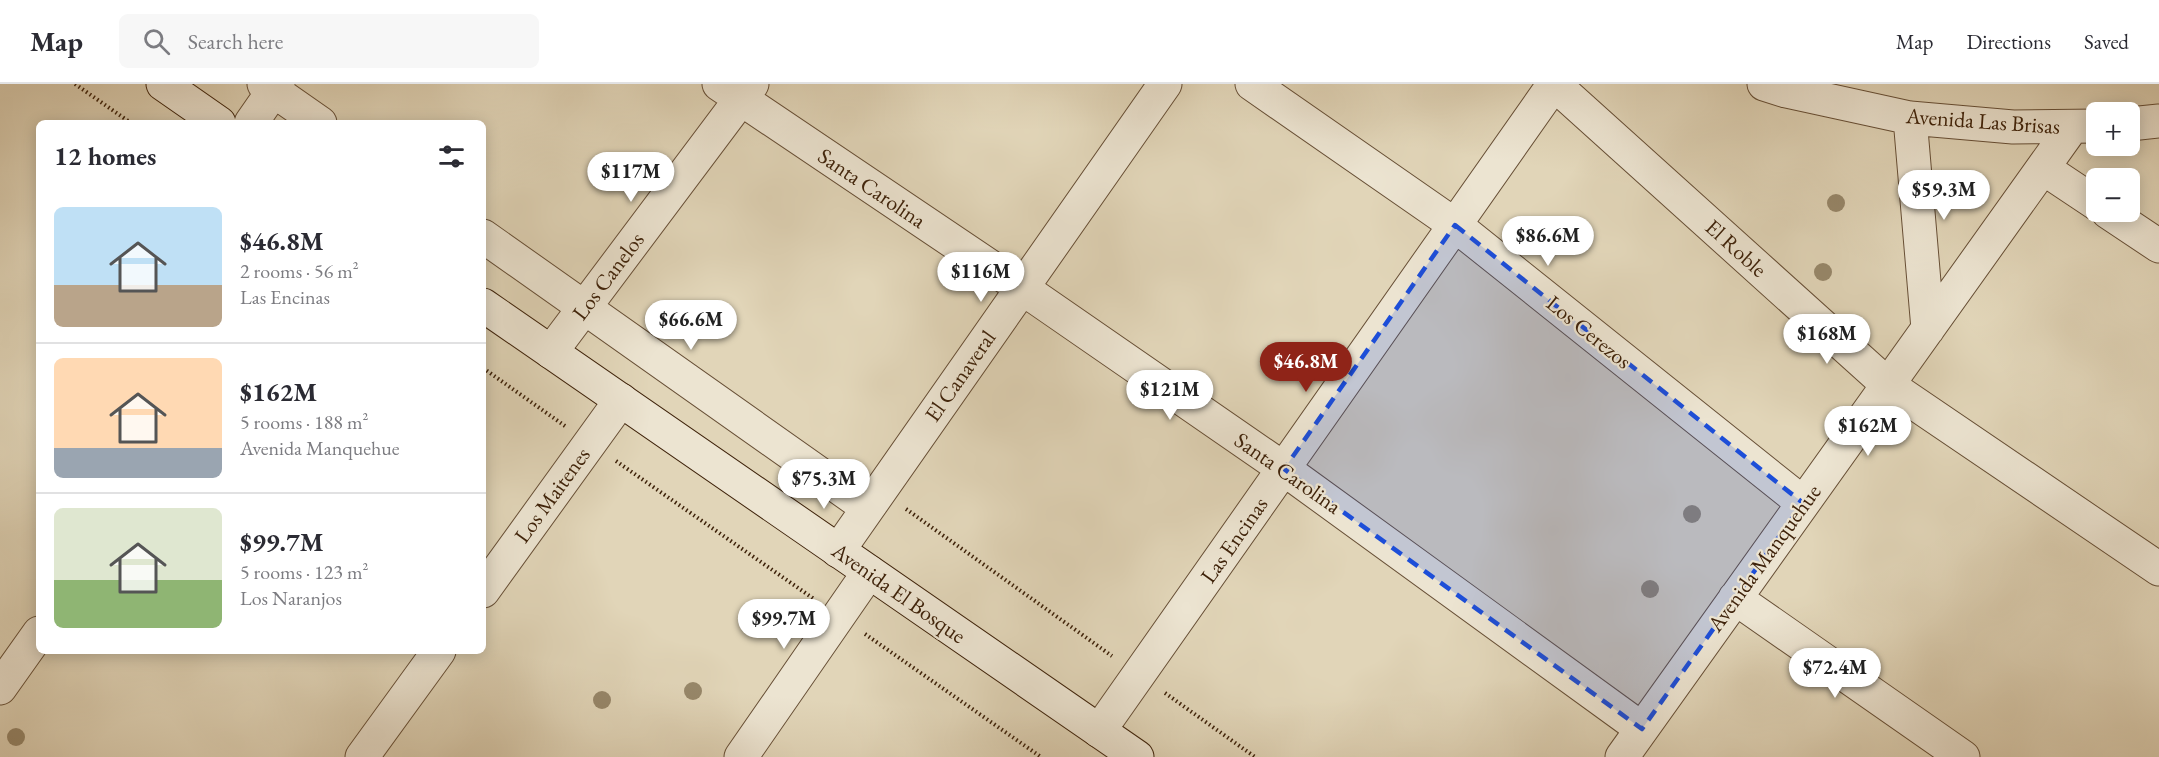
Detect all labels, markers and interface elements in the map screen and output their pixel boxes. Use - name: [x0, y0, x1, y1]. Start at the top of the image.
- search box: [119, 14, 539, 68]
- text: Map: [30, 23, 83, 59]
- icon: search: [140, 25, 173, 58]
- text: Search here: [188, 27, 283, 56]
- text: Map: [1896, 28, 1933, 55]
- text: Directions: [1966, 28, 2051, 55]
- text: Saved: [2084, 28, 2129, 55]
- street label: Avenida Las Brisas: [1904, 101, 2061, 141]
- map controls: [2086, 102, 2140, 222]
- button: +: [2086, 102, 2140, 156]
- text: 12 homes: [54, 139, 156, 173]
- icon: filters: [435, 140, 468, 173]
- street label: Santa Carolina: [812, 141, 932, 235]
- pin: $117M: [589, 152, 673, 203]
- text: $117M: [601, 158, 661, 184]
- button: −: [2086, 168, 2140, 222]
- pin: $59.3M: [1895, 170, 1993, 221]
- text: $59.3M: [1912, 176, 1976, 202]
- street label: El Roble: [1699, 213, 1773, 284]
- pin: $86.6M: [1499, 216, 1597, 267]
- text: $86.6M: [1516, 222, 1580, 248]
- text: $46.8M: [240, 224, 324, 258]
- street label: Los Canelos: [565, 226, 651, 326]
- icon: home: [102, 231, 174, 303]
- pin: $116M: [939, 252, 1023, 303]
- text: 2 rooms · 56 m²: [240, 258, 359, 284]
- text: $116M: [951, 258, 1011, 284]
- text: Las Encinas: [240, 284, 330, 310]
- street label: Los Cerezos: [1540, 289, 1638, 375]
- pin: $66.6M: [642, 300, 740, 351]
- text: $66.6M: [659, 306, 723, 332]
- pin: $168M: [1785, 314, 1869, 365]
- text: $168M: [1797, 320, 1857, 346]
- street label: El Canaveral: [918, 324, 1002, 428]
- pin: $46.8M: [1257, 342, 1355, 393]
- text: $46.8M: [1274, 348, 1338, 374]
- pin: $121M: [1128, 370, 1212, 421]
- text: $162M: [240, 375, 317, 409]
- text: $121M: [1140, 376, 1200, 402]
- icon: home: [102, 382, 174, 454]
- pin: $162M: [1826, 406, 1910, 457]
- text: 5 rooms · 188 m²: [240, 409, 368, 435]
- text: $162M: [1838, 412, 1898, 438]
- street label: Santa Carolina: [1229, 426, 1347, 521]
- text: Avenida Manquehue: [240, 435, 400, 461]
- street label: Los Maitenes: [507, 441, 597, 549]
- pin: $75.3M: [775, 459, 873, 510]
- text: $75.3M: [792, 465, 856, 491]
- street label: Avenida Manquehue: [1700, 478, 1828, 638]
- street label: Las Encinas: [1194, 491, 1274, 589]
- text: $99.7M: [240, 525, 324, 559]
- icon: home: [102, 532, 174, 604]
- street label: Avenida El Bosque: [825, 535, 972, 650]
- text: 5 rooms · 123 m²: [240, 559, 368, 585]
- text: Los Naranjos: [240, 585, 342, 611]
- pin: $99.7M: [735, 599, 833, 650]
- text: $99.7M: [752, 605, 816, 631]
- pin: $72.4M: [1786, 648, 1884, 699]
- text: $72.4M: [1803, 654, 1867, 680]

